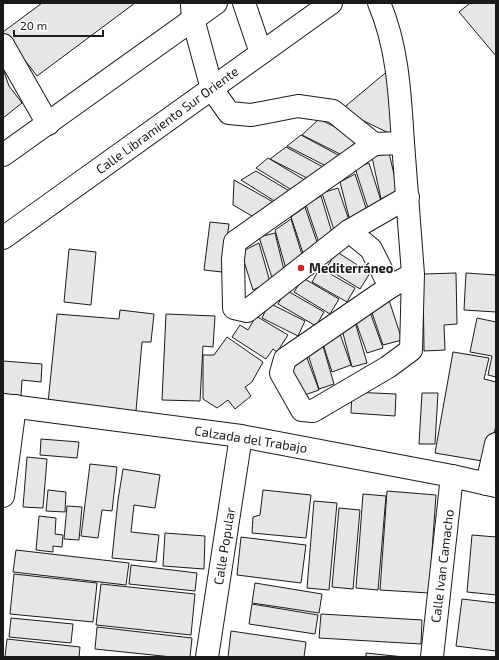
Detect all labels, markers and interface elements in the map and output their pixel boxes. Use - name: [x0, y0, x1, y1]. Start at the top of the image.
- scale bar: [14, 12, 103, 38]
- text: 20 m: [20, 18, 47, 32]
- street label: Calle Libramiento Sur Oriente: [93, 63, 241, 177]
- place label: Mediterráneo: [309, 260, 394, 276]
- marker: Mediterráneo: [296, 263, 306, 273]
- street label: Calzada del Trabajo: [193, 422, 309, 456]
- street label: Calle Popular: [210, 506, 238, 586]
- street label: Calle Ivan Camacho: [427, 508, 457, 624]

